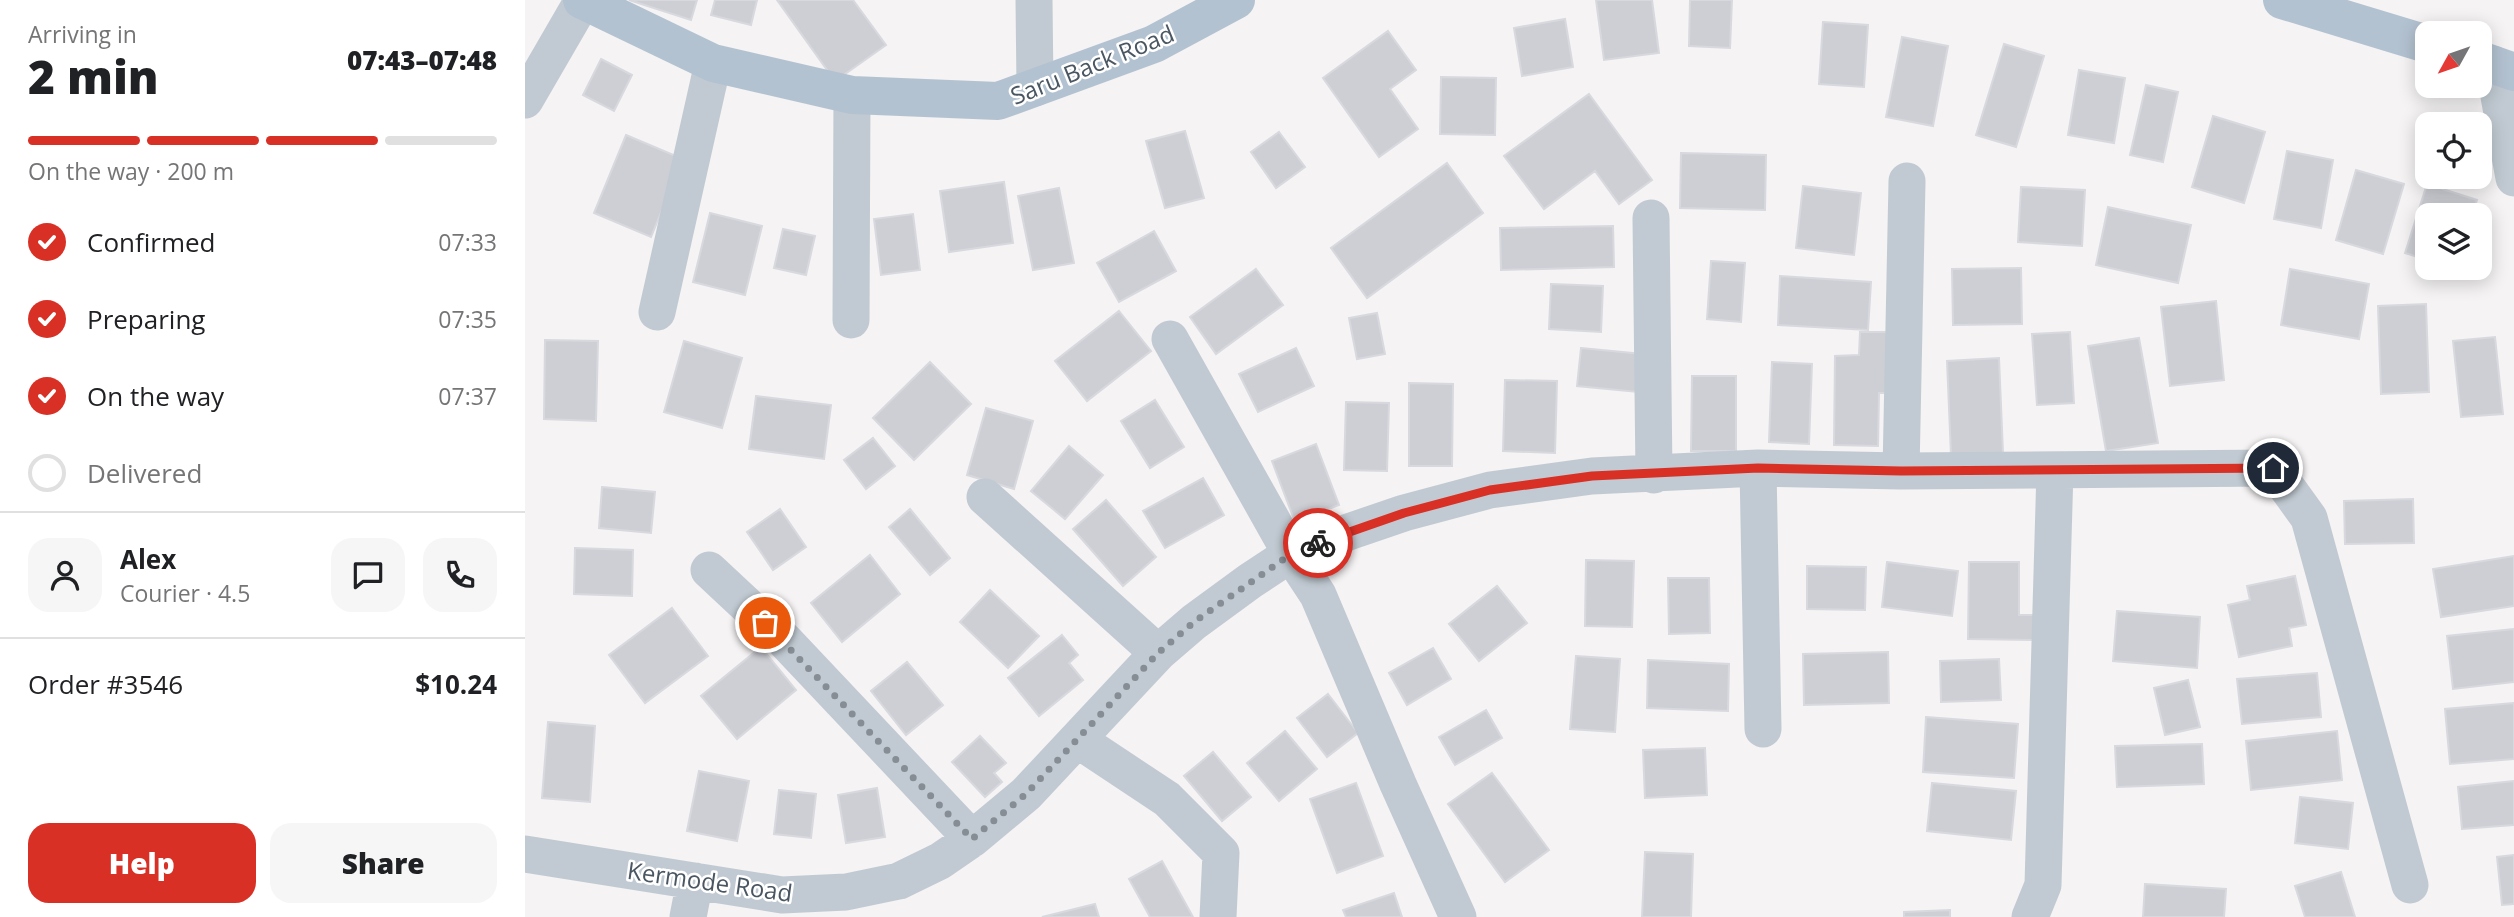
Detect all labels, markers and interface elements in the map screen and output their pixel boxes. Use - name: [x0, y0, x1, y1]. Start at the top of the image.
- street label: Saru Back Road: [1005, 16, 1179, 112]
- text: Arriving in: [28, 18, 137, 50]
- north arrow: [2415, 21, 2492, 98]
- map controls: [2415, 21, 2492, 280]
- text: 07:43–07:48: [347, 42, 497, 78]
- text: 2 min: [28, 45, 159, 107]
- button: locate: [2415, 112, 2492, 189]
- text: On the way · 200 m: [28, 155, 234, 187]
- button: layers: [2415, 203, 2492, 280]
- icon: check: [28, 223, 66, 261]
- text: Confirmed: [87, 224, 215, 260]
- text: 07:33: [438, 226, 497, 258]
- icon: check: [28, 300, 66, 338]
- text: Preparing: [87, 301, 205, 337]
- text: 07:35: [438, 303, 497, 335]
- icon: check: [28, 377, 66, 415]
- text: On the way: [87, 378, 224, 414]
- text: 07:37: [438, 380, 497, 412]
- pin: [2243, 438, 2303, 498]
- icon: home: [2254, 449, 2292, 487]
- text: Delivered: [87, 455, 202, 491]
- courier: [1283, 508, 1353, 578]
- icon: bike: [1299, 524, 1337, 562]
- button: person: [28, 538, 102, 612]
- button: chat: [331, 538, 405, 612]
- button: phone: [423, 538, 497, 612]
- text: Alex: [120, 541, 176, 577]
- text: Courier · 4.5: [120, 577, 250, 609]
- pin: [735, 593, 795, 653]
- icon: bag: [746, 604, 784, 642]
- text: Order #3546: [28, 666, 183, 702]
- text: $10.24: [415, 666, 497, 702]
- button: Help: [28, 823, 256, 903]
- button: Share: [270, 823, 497, 903]
- street label: Kermode Road: [625, 853, 795, 909]

